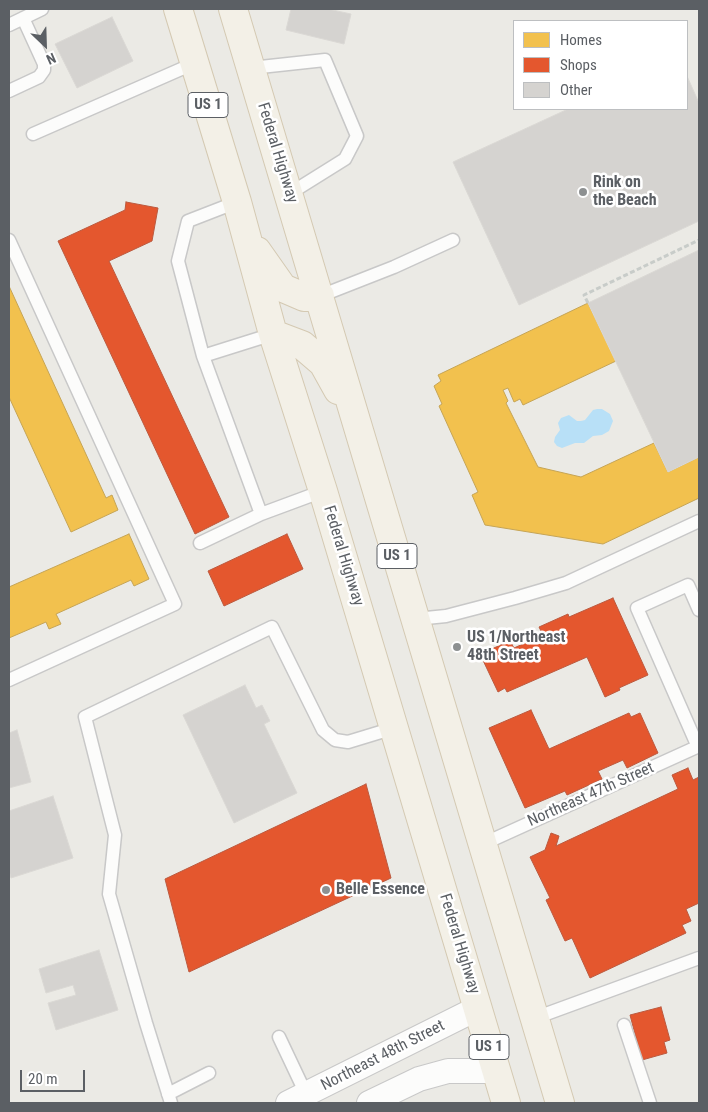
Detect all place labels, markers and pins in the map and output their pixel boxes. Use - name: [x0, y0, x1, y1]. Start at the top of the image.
- place label: Rink on the Beach: [593, 173, 657, 211]
- marker: Rink on the Beach: [577, 186, 589, 198]
- place label: US 1/Northeast 48th Street: [467, 628, 565, 666]
- marker: US 1/Northeast 48th Street: [451, 641, 463, 653]
- place label: Belle Essence: [336, 880, 425, 900]
- marker: Belle Essence: [320, 884, 332, 896]

